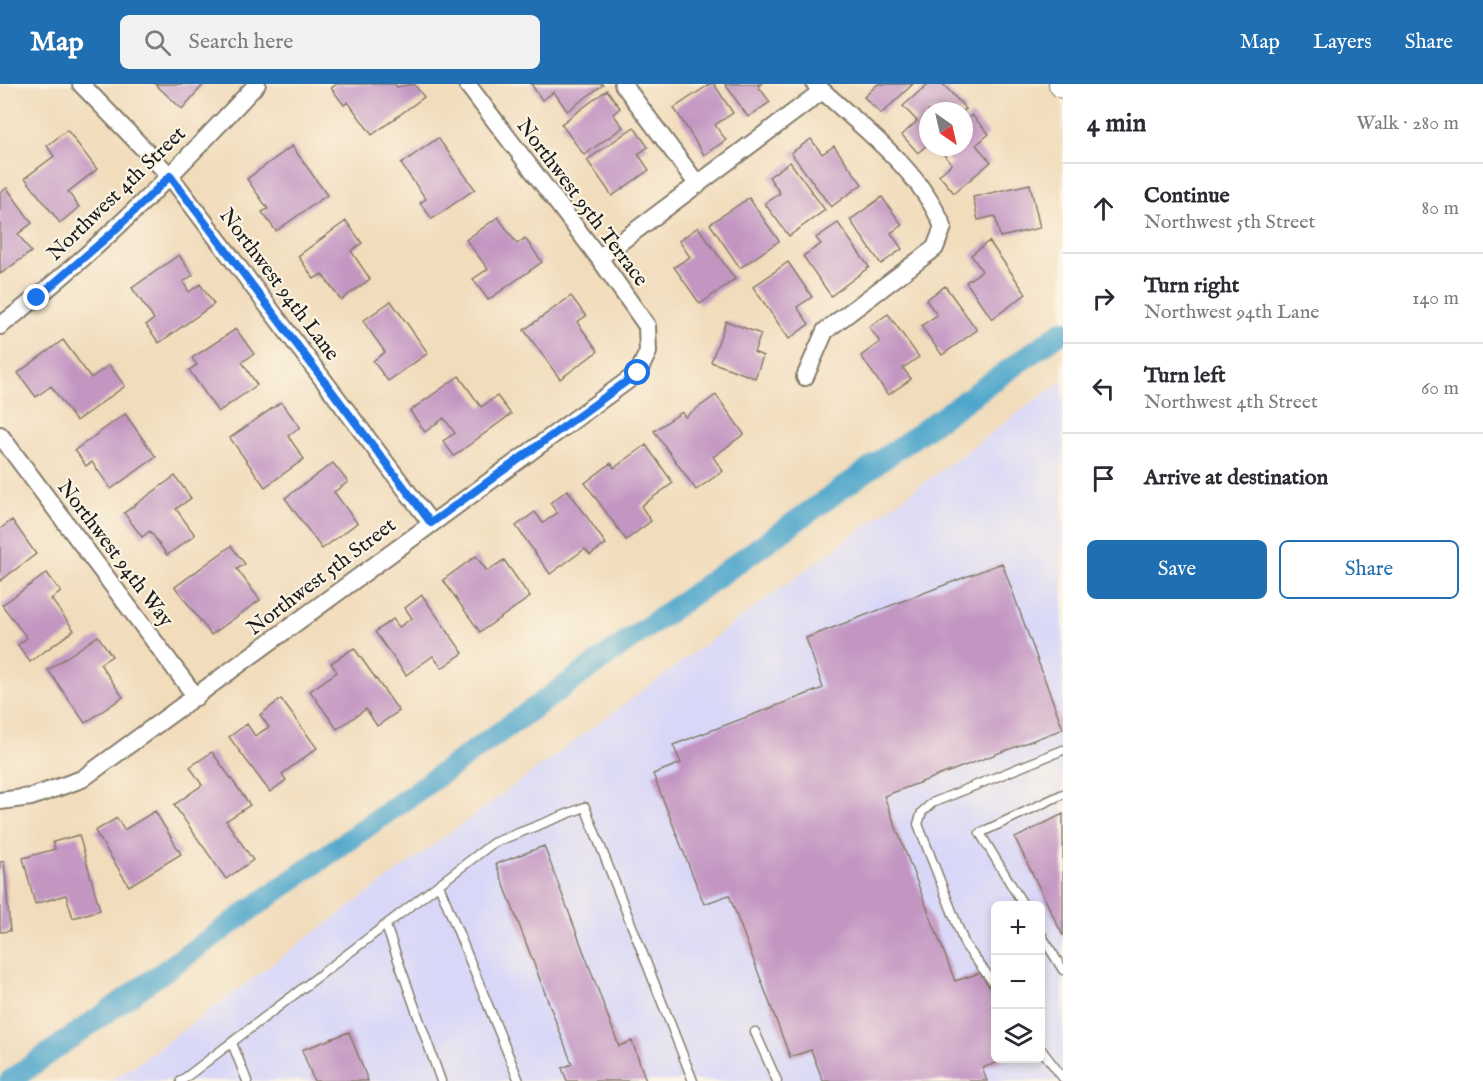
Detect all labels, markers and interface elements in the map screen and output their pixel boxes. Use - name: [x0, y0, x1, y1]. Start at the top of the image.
- search box: [120, 15, 540, 69]
- text: Map: [30, 25, 84, 60]
- icon: search: [141, 26, 174, 59]
- text: Search here: [189, 28, 293, 56]
- text: Map: [1240, 29, 1280, 56]
- text: Layers: [1313, 29, 1372, 56]
- text: Share: [1405, 29, 1453, 56]
- north arrow: [919, 102, 973, 156]
- text: 4 min: [1087, 107, 1146, 140]
- text: Walk · 280 m: [1356, 111, 1459, 136]
- street label: Northwest 95th Terrace: [510, 114, 654, 292]
- street label: Northwest 4th Street: [42, 121, 192, 267]
- text: Continue: [1144, 182, 1230, 210]
- icon: ahead: [1087, 192, 1120, 225]
- text: 80 m: [1422, 196, 1459, 221]
- street label: Northwest 94th Lane: [213, 203, 345, 367]
- text: Northwest 5th Street: [1144, 210, 1315, 235]
- text: Turn right: [1144, 272, 1239, 300]
- icon: right: [1087, 282, 1120, 315]
- route end: [23, 284, 49, 310]
- text: 140 m: [1412, 286, 1459, 311]
- text: Northwest 94th Lane: [1144, 300, 1319, 325]
- route start: [624, 359, 650, 385]
- text: Turn left: [1144, 362, 1226, 390]
- icon: left: [1087, 372, 1120, 405]
- text: 60 m: [1421, 376, 1459, 401]
- text: Northwest 4th Street: [1144, 390, 1318, 415]
- icon: arrive: [1087, 462, 1120, 495]
- text: Arrive at destination: [1144, 464, 1328, 492]
- street label: Northwest 94th Way: [51, 475, 179, 633]
- street label: Northwest 5th Street: [242, 512, 402, 642]
- button: Save: [1087, 540, 1267, 599]
- button: Share: [1279, 540, 1459, 599]
- map controls: [991, 901, 1045, 1063]
- button: +: [991, 901, 1045, 955]
- button: −: [991, 955, 1045, 1009]
- button: layers: [991, 1009, 1045, 1063]

